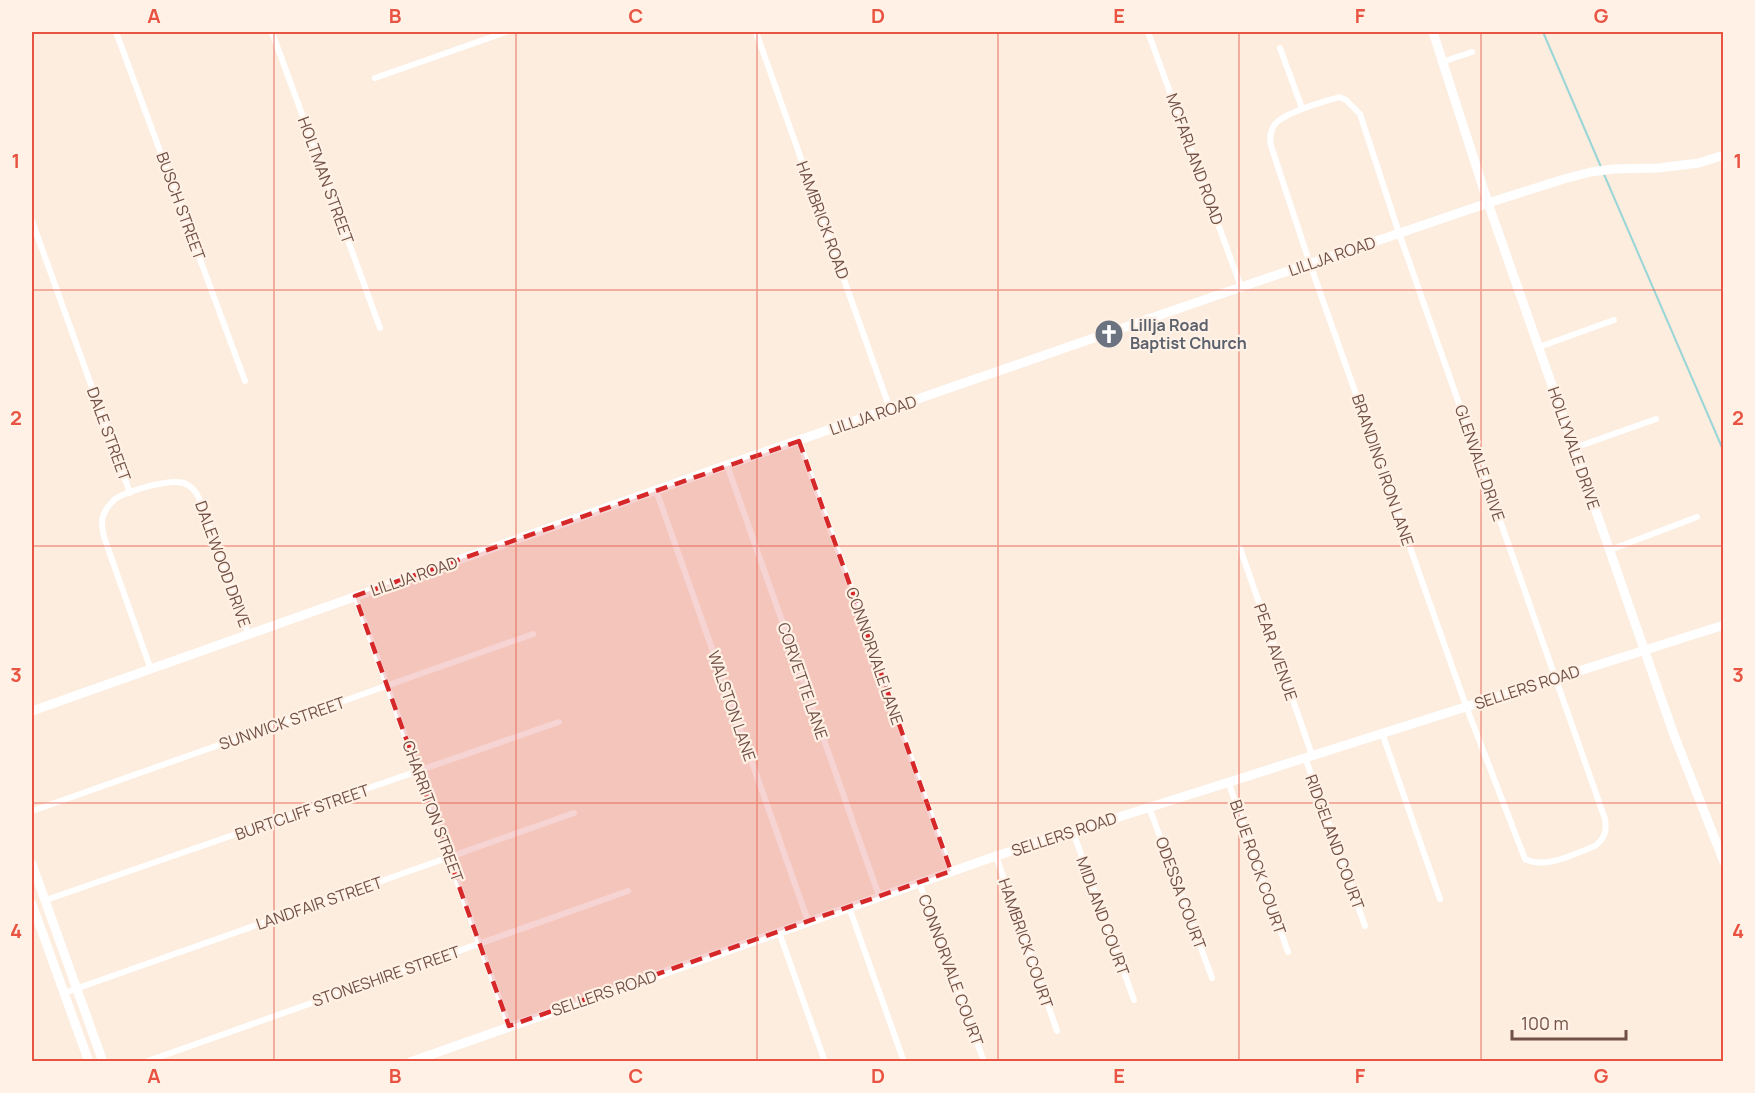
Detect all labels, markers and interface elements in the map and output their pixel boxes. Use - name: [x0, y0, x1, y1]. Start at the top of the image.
- text: A: [147, 2, 161, 29]
- text: B: [389, 2, 402, 29]
- text: C: [629, 2, 643, 29]
- text: D: [871, 2, 885, 29]
- text: E: [1113, 2, 1125, 29]
- text: F: [1355, 2, 1366, 29]
- text: G: [1594, 2, 1609, 29]
- street label: MCFARLAND ROAD: [1161, 90, 1229, 228]
- street label: HOLTMAN STREET: [293, 113, 359, 247]
- text: 1: [12, 147, 20, 174]
- text: 1: [1734, 147, 1742, 174]
- street label: BUSCH STREET: [151, 149, 211, 263]
- street label: HAMBRICK ROAD: [791, 158, 855, 282]
- street label: LILLJA ROAD: [1285, 231, 1379, 281]
- place label: Lillja Road Baptist Church: [1130, 314, 1247, 354]
- church icon: Lillja Road Baptist Church: [1093, 318, 1125, 350]
- street label: DALE STREET: [82, 384, 136, 484]
- street label: HOLLYVALE DRIVE: [1543, 384, 1605, 512]
- street label: LILLJA ROAD: [826, 390, 920, 440]
- street label: BRANDING IRON LANE: [1347, 391, 1419, 549]
- street label: GLENVALE DRIVE: [1450, 402, 1510, 524]
- text: 2: [10, 404, 22, 431]
- text: 2: [1732, 404, 1744, 431]
- street label: DALEWOOD DRIVE: [190, 498, 256, 630]
- street label: LILLJA ROAD: [367, 551, 461, 601]
- street label: CONNORVALE LANE: [841, 584, 909, 728]
- street label: PEAR AVENUE: [1249, 601, 1303, 703]
- street label: CORVETTE LANE: [773, 619, 833, 743]
- street label: WALSTON LANE: [703, 648, 761, 764]
- street label: SELLERS ROAD: [1471, 659, 1583, 714]
- text: 3: [10, 661, 22, 688]
- text: 3: [1732, 661, 1744, 688]
- street label: SUNWICK STREET: [216, 691, 348, 755]
- street label: CHARRITON STREET: [397, 737, 469, 885]
- street label: RIDGELAND COURT: [1300, 771, 1370, 913]
- street label: BURTCLIFF STREET: [232, 779, 372, 845]
- street label: BLUE ROCK COURT: [1225, 797, 1291, 938]
- street label: SELLERS ROAD: [1008, 806, 1120, 861]
- street label: ODESSA COURT: [1150, 834, 1212, 953]
- street label: MIDLAND COURT: [1071, 853, 1135, 979]
- street label: LANDFAIR STREET: [253, 871, 386, 935]
- street label: HAMBRICK COURT: [993, 875, 1059, 1011]
- street label: CONNORVALE COURT: [913, 891, 989, 1049]
- text: 4: [10, 917, 22, 944]
- text: 4: [1732, 917, 1744, 944]
- street label: STONESHIRE STREET: [309, 940, 463, 1012]
- street label: SELLERS ROAD: [548, 965, 660, 1021]
- scale bar: [1512, 1003, 1626, 1041]
- text: 100 m: [1521, 1011, 1569, 1035]
- text: A: [147, 1062, 161, 1089]
- text: B: [389, 1062, 402, 1089]
- text: C: [629, 1062, 643, 1089]
- text: D: [871, 1062, 885, 1089]
- text: E: [1113, 1062, 1125, 1089]
- text: F: [1355, 1062, 1366, 1089]
- text: G: [1594, 1062, 1609, 1089]

